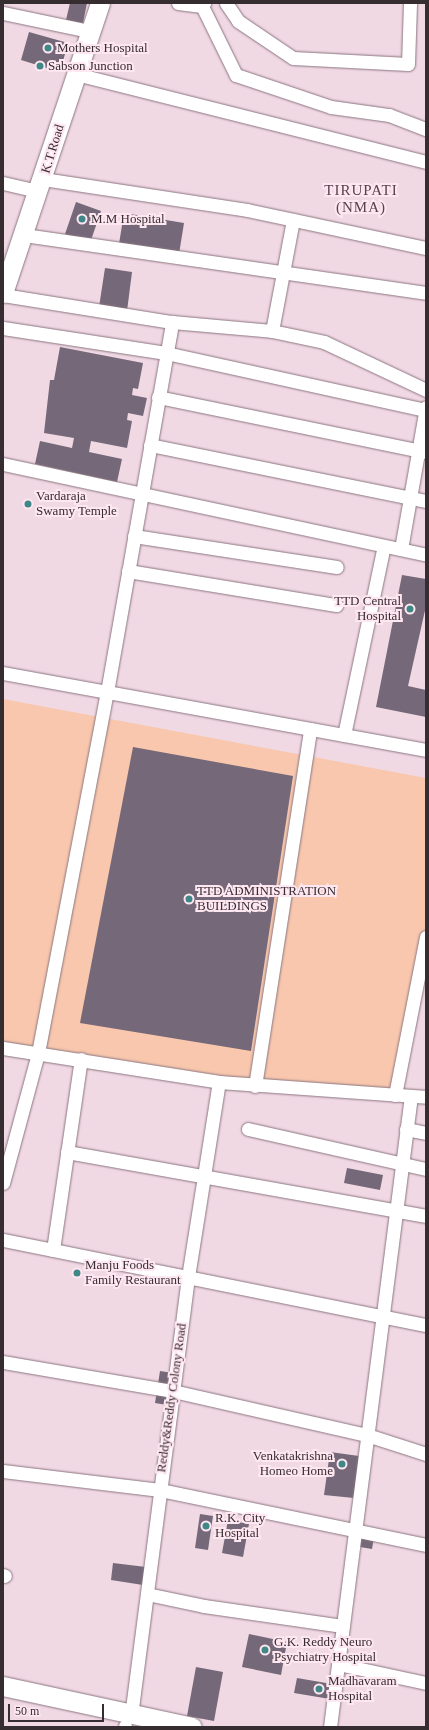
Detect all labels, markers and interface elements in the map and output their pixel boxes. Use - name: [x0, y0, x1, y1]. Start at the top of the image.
- place label: Mothers Hospital: [57, 40, 148, 56]
- marker: Mothers Hospital: [42, 42, 54, 54]
- place label: Sabson Junction: [48, 58, 133, 74]
- marker: Sabson Junction: [35, 61, 45, 71]
- street label: K.T.Road: [38, 123, 68, 175]
- district label: TIRUPATI (NMA): [324, 181, 398, 216]
- place label: M.M Hospital: [91, 211, 165, 227]
- marker: M.M Hospital: [76, 213, 88, 225]
- place label: Vardaraja Swamy Temple: [36, 489, 117, 520]
- marker: Vardaraja Swamy Temple: [23, 499, 33, 509]
- place label: TTD Central Hospital: [334, 594, 401, 625]
- marker: TTD Central Hospital: [404, 603, 416, 615]
- place label: TTD ADMINISTRATION BUILDINGS: [197, 884, 337, 915]
- marker: TTD ADMINISTRATION BUILDINGS: [184, 894, 194, 904]
- place label: Manju Foods Family Restaurant: [85, 1258, 181, 1289]
- marker: Manju Foods Family Restaurant: [72, 1268, 82, 1278]
- street label: Reddy&Reddy Colony Road: [154, 1323, 190, 1473]
- place label: Venkatakrishna Homeo Home: [253, 1449, 333, 1480]
- marker: Venkatakrishna Homeo Home: [336, 1458, 348, 1470]
- place label: R.K. City Hospital: [215, 1511, 265, 1542]
- marker: R.K. City Hospital: [200, 1520, 212, 1532]
- place label: G.K. Reddy Neuro Psychiatry Hospital: [274, 1635, 376, 1666]
- marker: G.K. Reddy Neuro Psychiatry Hospital: [259, 1644, 271, 1656]
- place label: Madhavaram Hospital: [328, 1674, 397, 1705]
- marker: Madhavaram Hospital: [313, 1683, 325, 1695]
- scale bar: [10, 1696, 106, 1722]
- text: 50 m: [15, 1704, 39, 1718]

